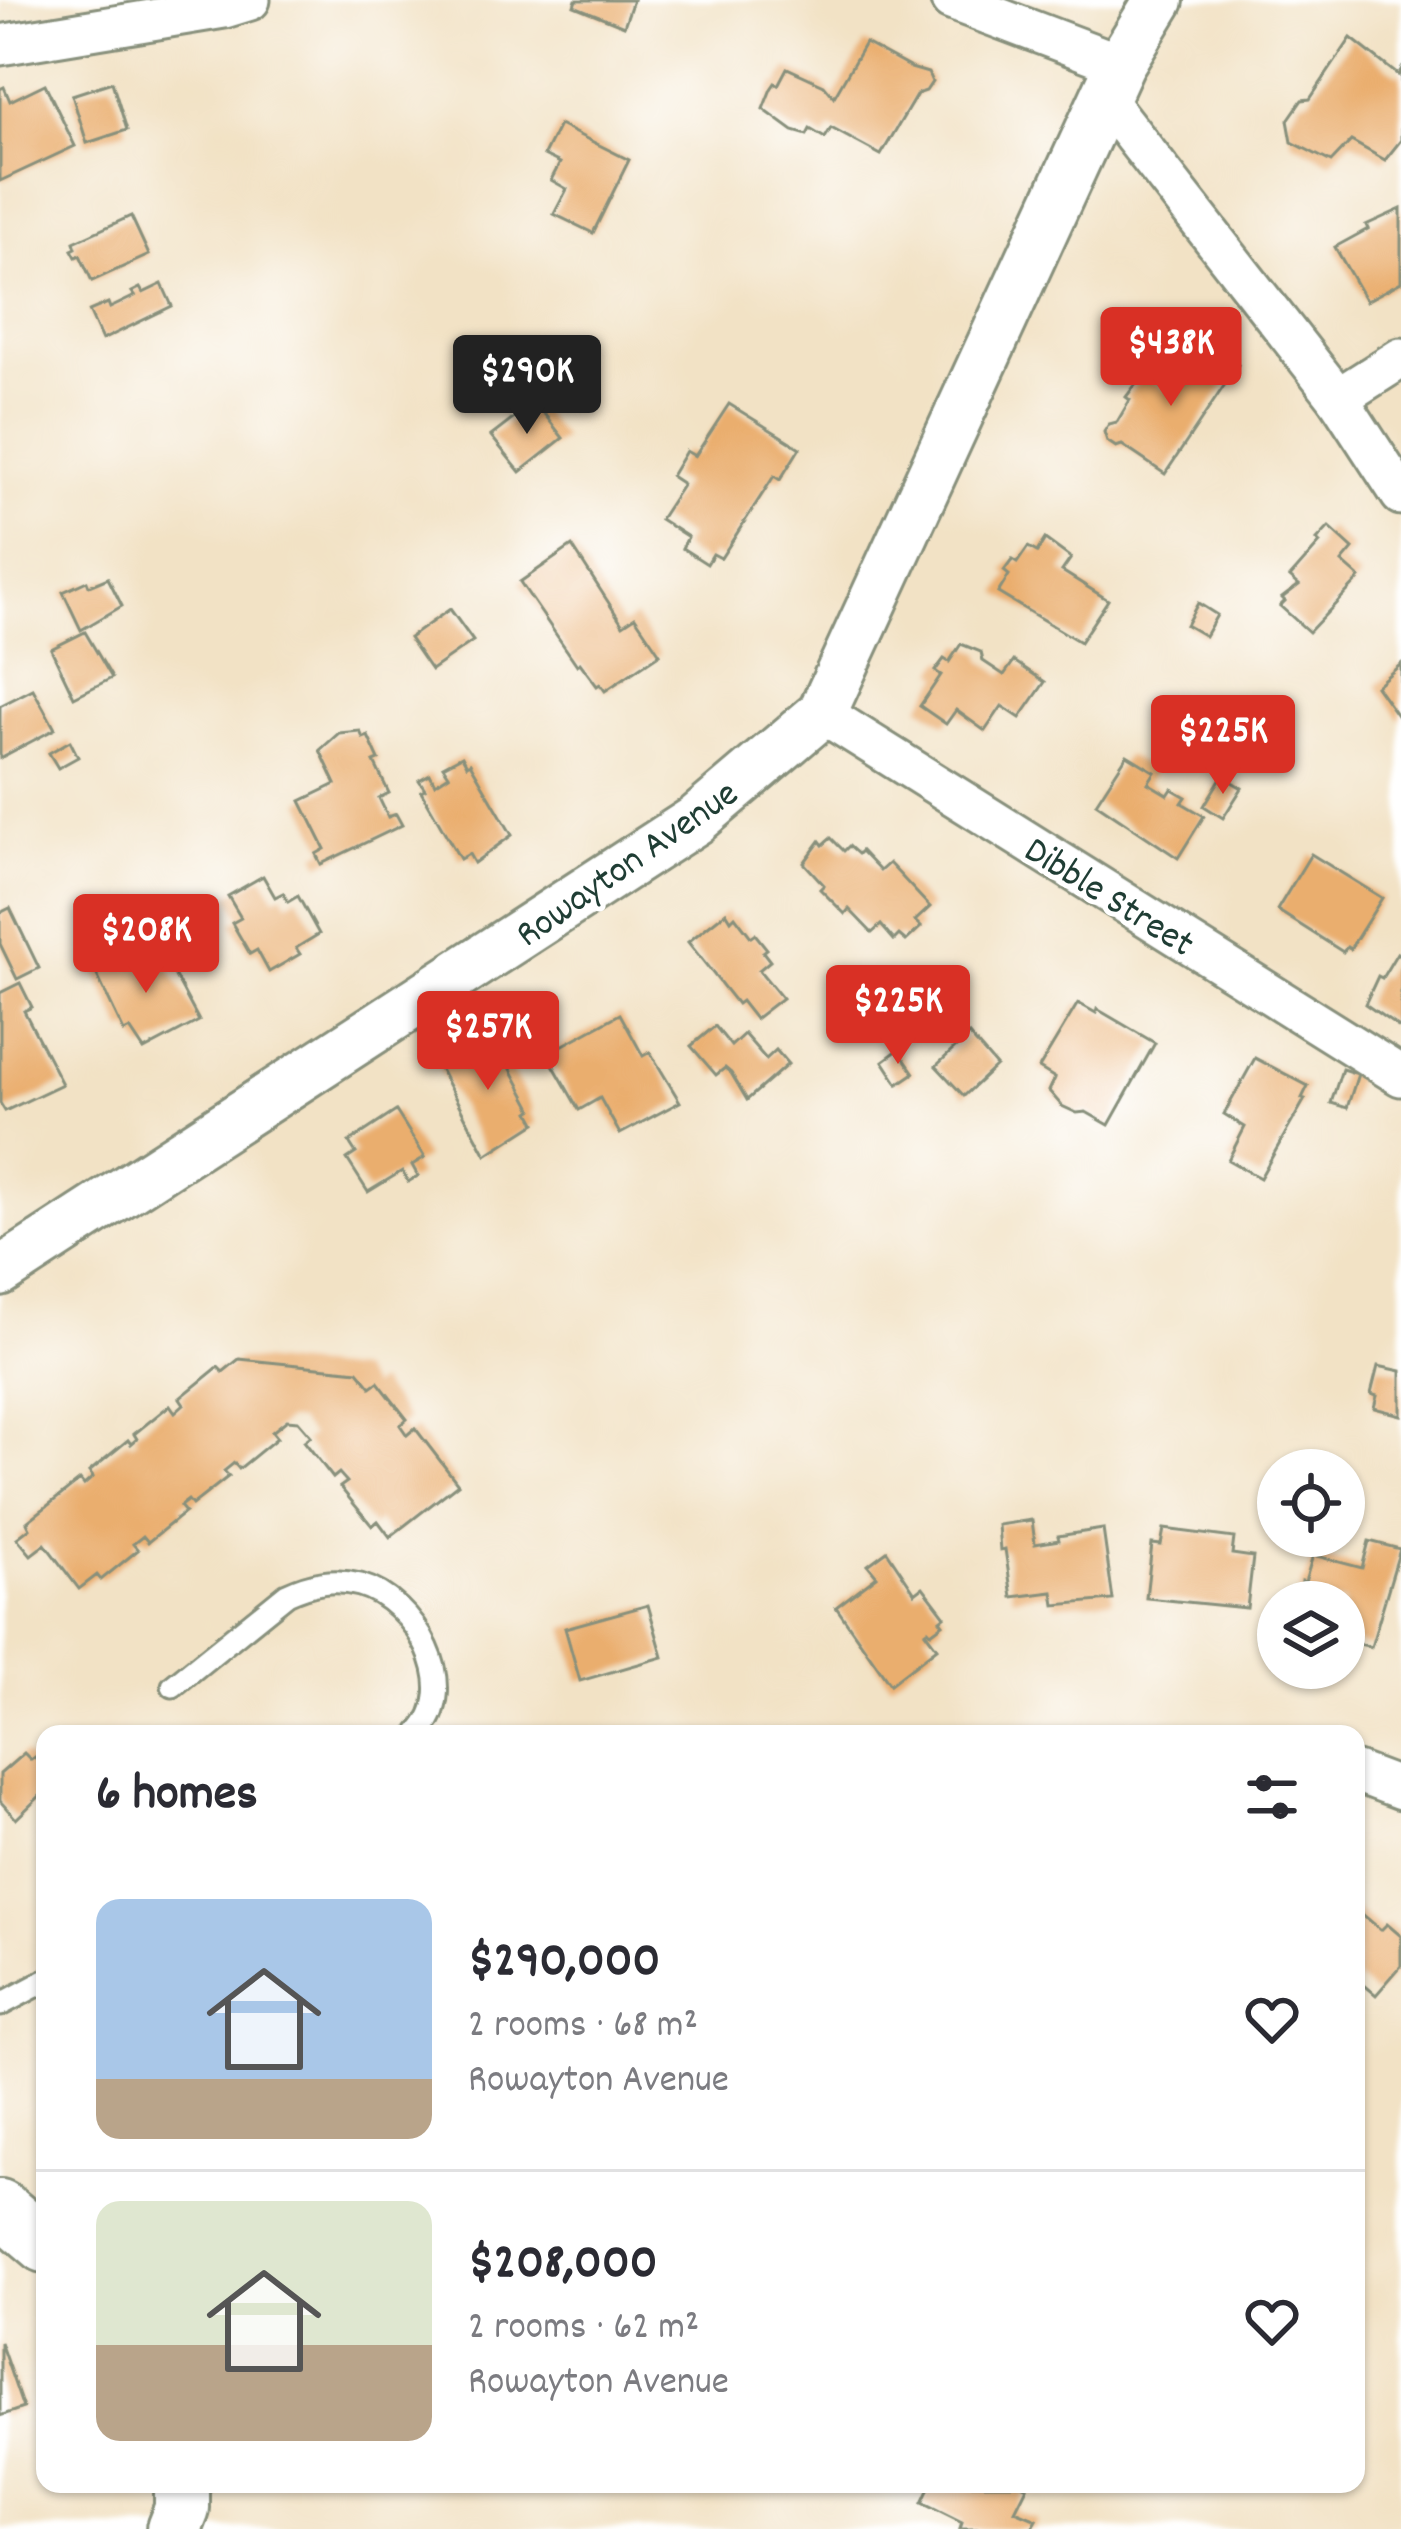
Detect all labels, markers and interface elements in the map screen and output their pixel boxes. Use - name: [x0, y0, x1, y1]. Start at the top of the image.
- pin: $438K: [1087, 307, 1255, 409]
- text: $438K: [1128, 318, 1214, 373]
- pin: $290K: [443, 335, 611, 437]
- text: $290K: [480, 346, 574, 401]
- pin: $225K: [1139, 695, 1307, 797]
- text: $225K: [1178, 706, 1268, 761]
- street label: Rowayton Avenue: [506, 769, 751, 964]
- street label: Dibble Street: [1012, 826, 1203, 973]
- pin: $208K: [62, 894, 230, 996]
- text: $208K: [100, 905, 192, 960]
- pin: $225K: [814, 965, 982, 1067]
- text: $225K: [853, 976, 943, 1031]
- pin: $257K: [404, 991, 572, 1093]
- text: $257K: [444, 1002, 532, 1057]
- map controls: [1257, 1449, 1365, 1689]
- button: locate: [1257, 1449, 1365, 1557]
- button: layers: [1257, 1581, 1365, 1689]
- text: 6 homes: [96, 1761, 258, 1833]
- icon: filters: [1239, 1764, 1305, 1830]
- text: $290,000: [468, 1928, 660, 2000]
- icon: home: [192, 1947, 336, 2091]
- icon: heart: [1239, 1986, 1305, 2052]
- text: 2 rooms · 68 m²: [468, 2000, 698, 2055]
- text: Rowayton Avenue: [468, 2055, 729, 2110]
- text: $208,000: [468, 2230, 657, 2302]
- icon: home: [192, 2249, 336, 2393]
- icon: heart: [1239, 2288, 1305, 2354]
- text: 2 rooms · 62 m²: [468, 2302, 699, 2357]
- text: Rowayton Avenue: [468, 2357, 729, 2412]

